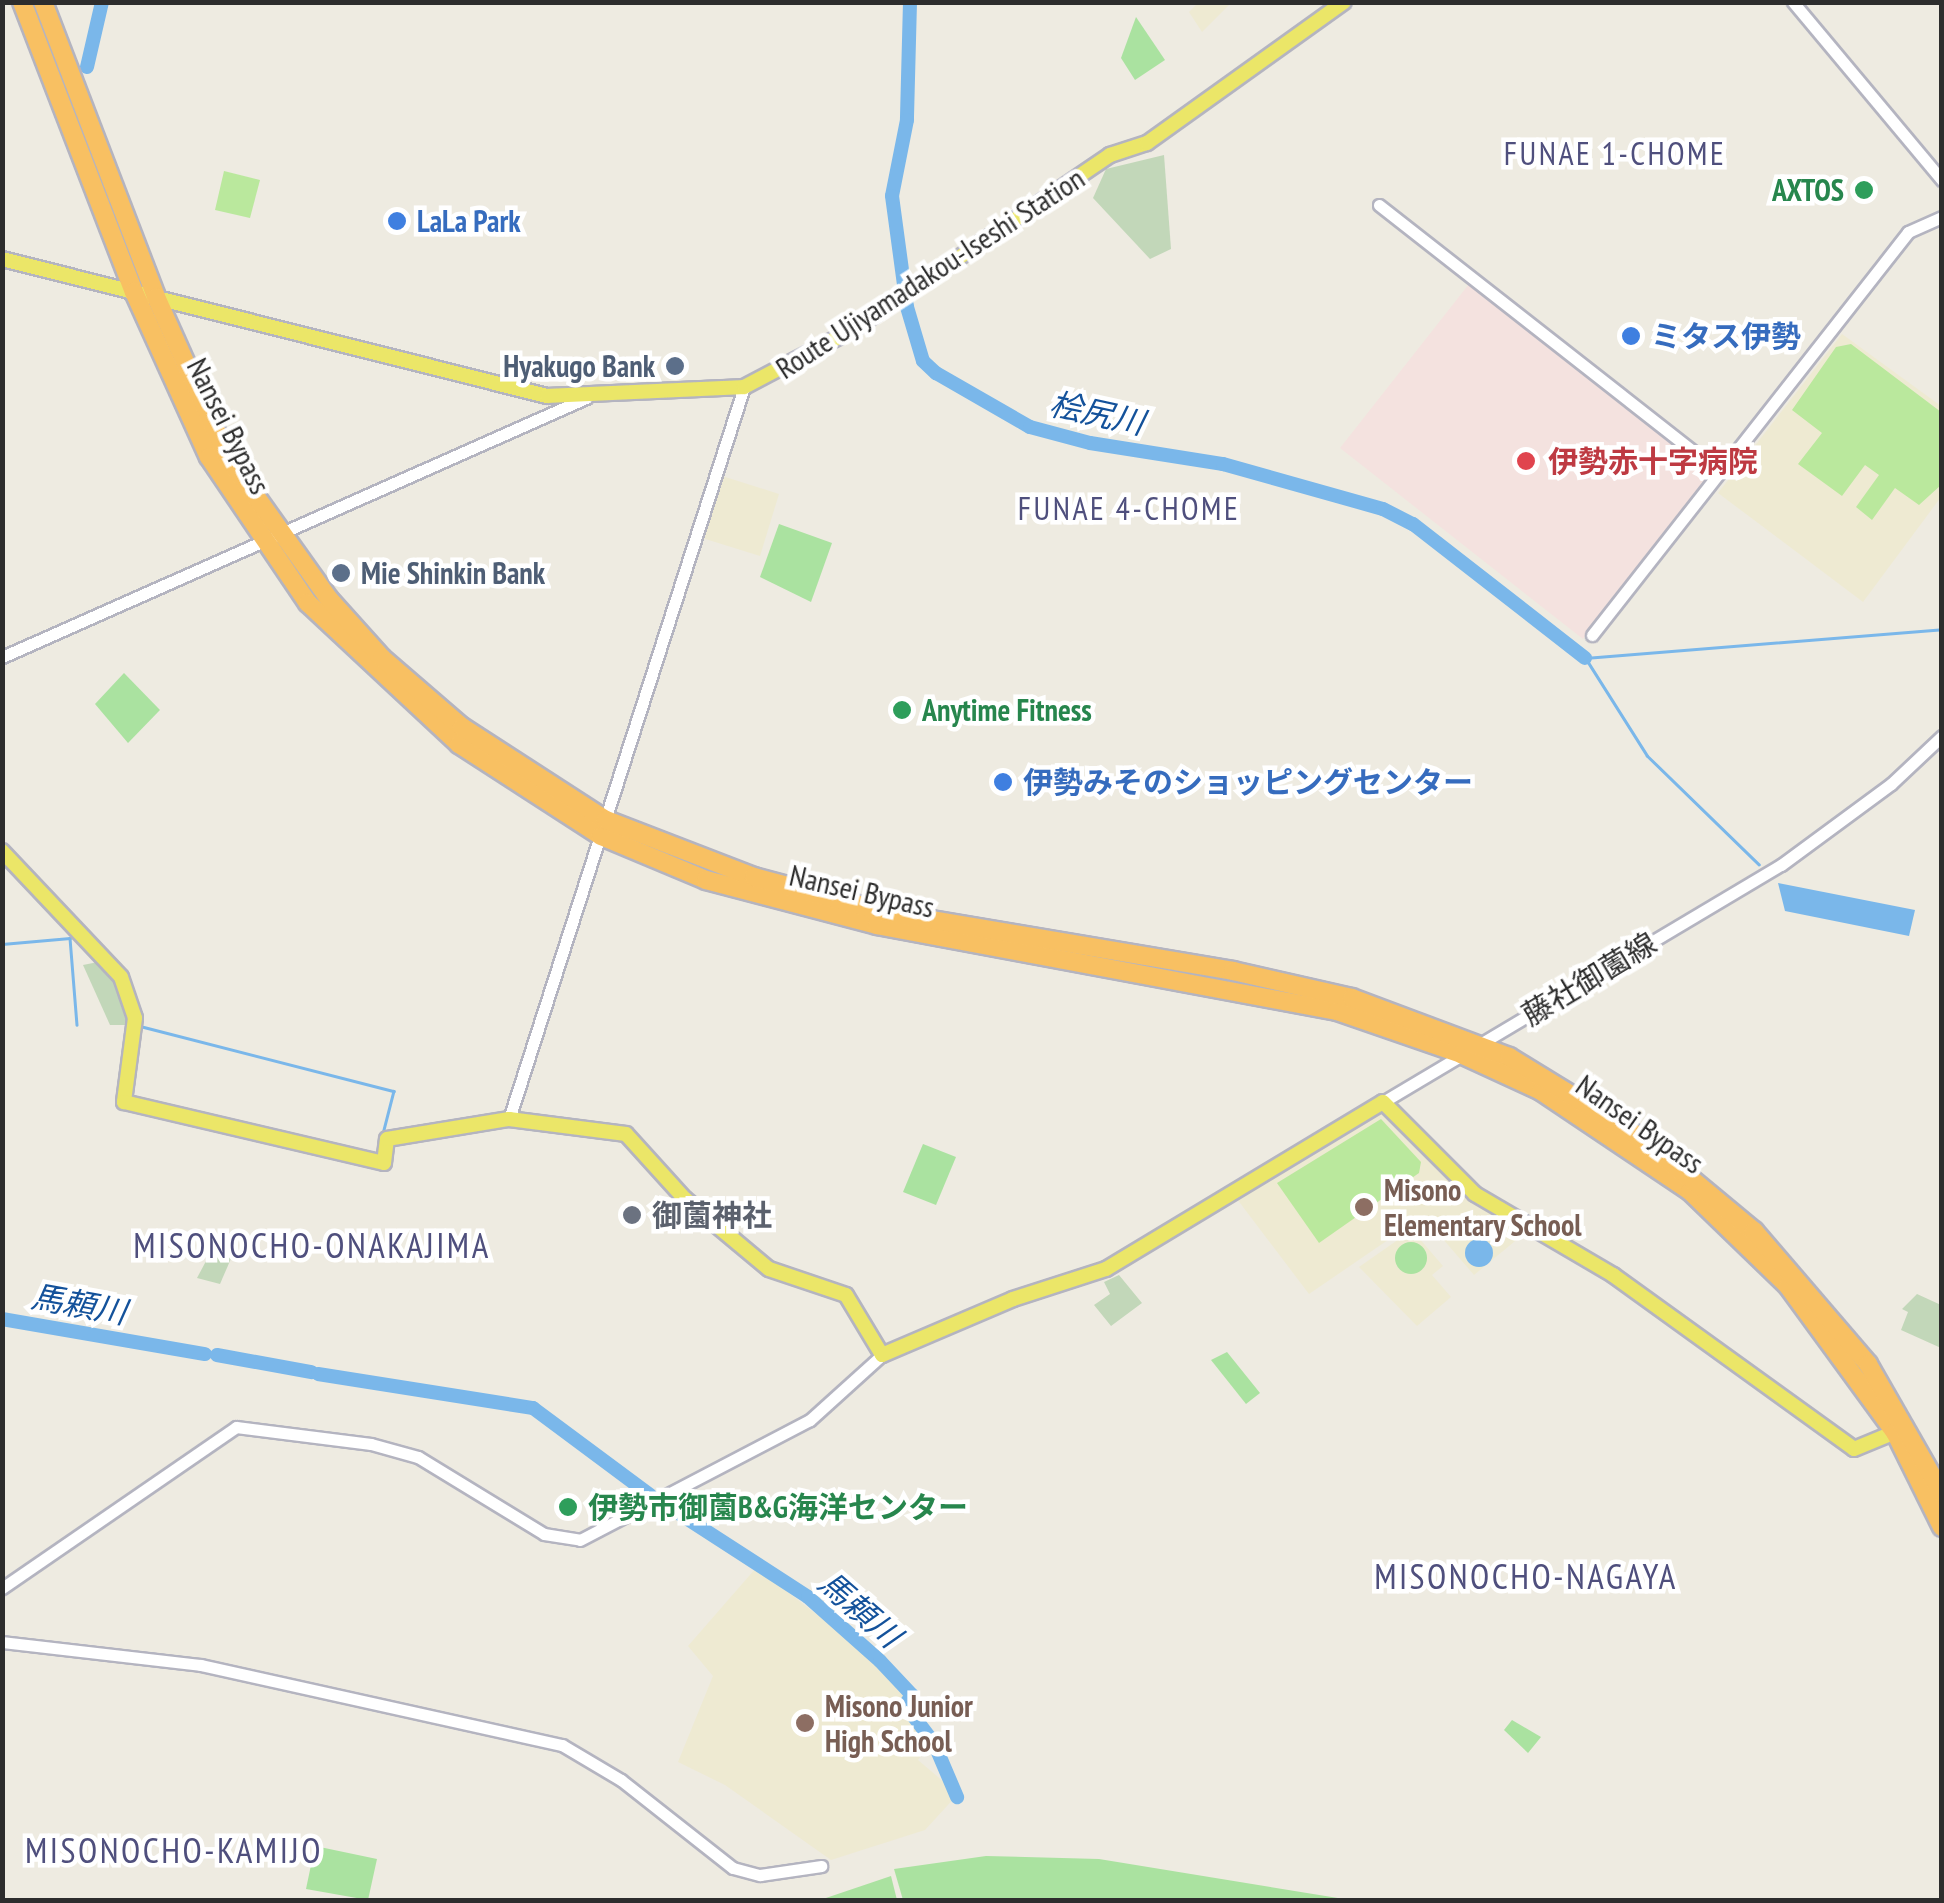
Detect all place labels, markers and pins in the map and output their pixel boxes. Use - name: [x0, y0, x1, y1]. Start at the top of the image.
- place label: AXTOS: [1772, 172, 1844, 208]
- marker: AXTOS: [1853, 179, 1875, 201]
- place label: LaLa Park: [417, 203, 521, 239]
- marker: LaLa Park: [386, 210, 408, 232]
- place label: ミタス伊勢: [1651, 318, 1801, 354]
- marker: ミタス伊勢: [1620, 325, 1642, 347]
- place label: Hyakugo Bank: [503, 348, 655, 384]
- marker: Hyakugo Bank: [664, 355, 686, 377]
- place label: 伊勢赤十字病院: [1548, 443, 1758, 479]
- marker: 伊勢赤十字病院: [1513, 448, 1539, 474]
- place label: Mie Shinkin Bank: [361, 555, 545, 591]
- marker: Mie Shinkin Bank: [330, 562, 352, 584]
- place label: Anytime Fitness: [922, 692, 1092, 728]
- marker: Anytime Fitness: [891, 699, 913, 721]
- place label: 伊勢みそのショッピングセンター: [1023, 764, 1473, 800]
- marker: 伊勢みそのショッピングセンター: [992, 771, 1014, 793]
- place label: Misono Elementary School: [1384, 1172, 1582, 1242]
- marker: Misono Elementary School: [1353, 1196, 1375, 1218]
- place label: 御薗神社: [652, 1197, 772, 1233]
- marker: 御薗神社: [621, 1204, 643, 1226]
- place label: 伊勢市御薗B&G海洋センター: [588, 1489, 968, 1525]
- marker: 伊勢市御薗B&G海洋センター: [557, 1496, 579, 1518]
- place label: Misono Junior High School: [825, 1688, 973, 1758]
- marker: Misono Junior High School: [794, 1712, 816, 1734]

